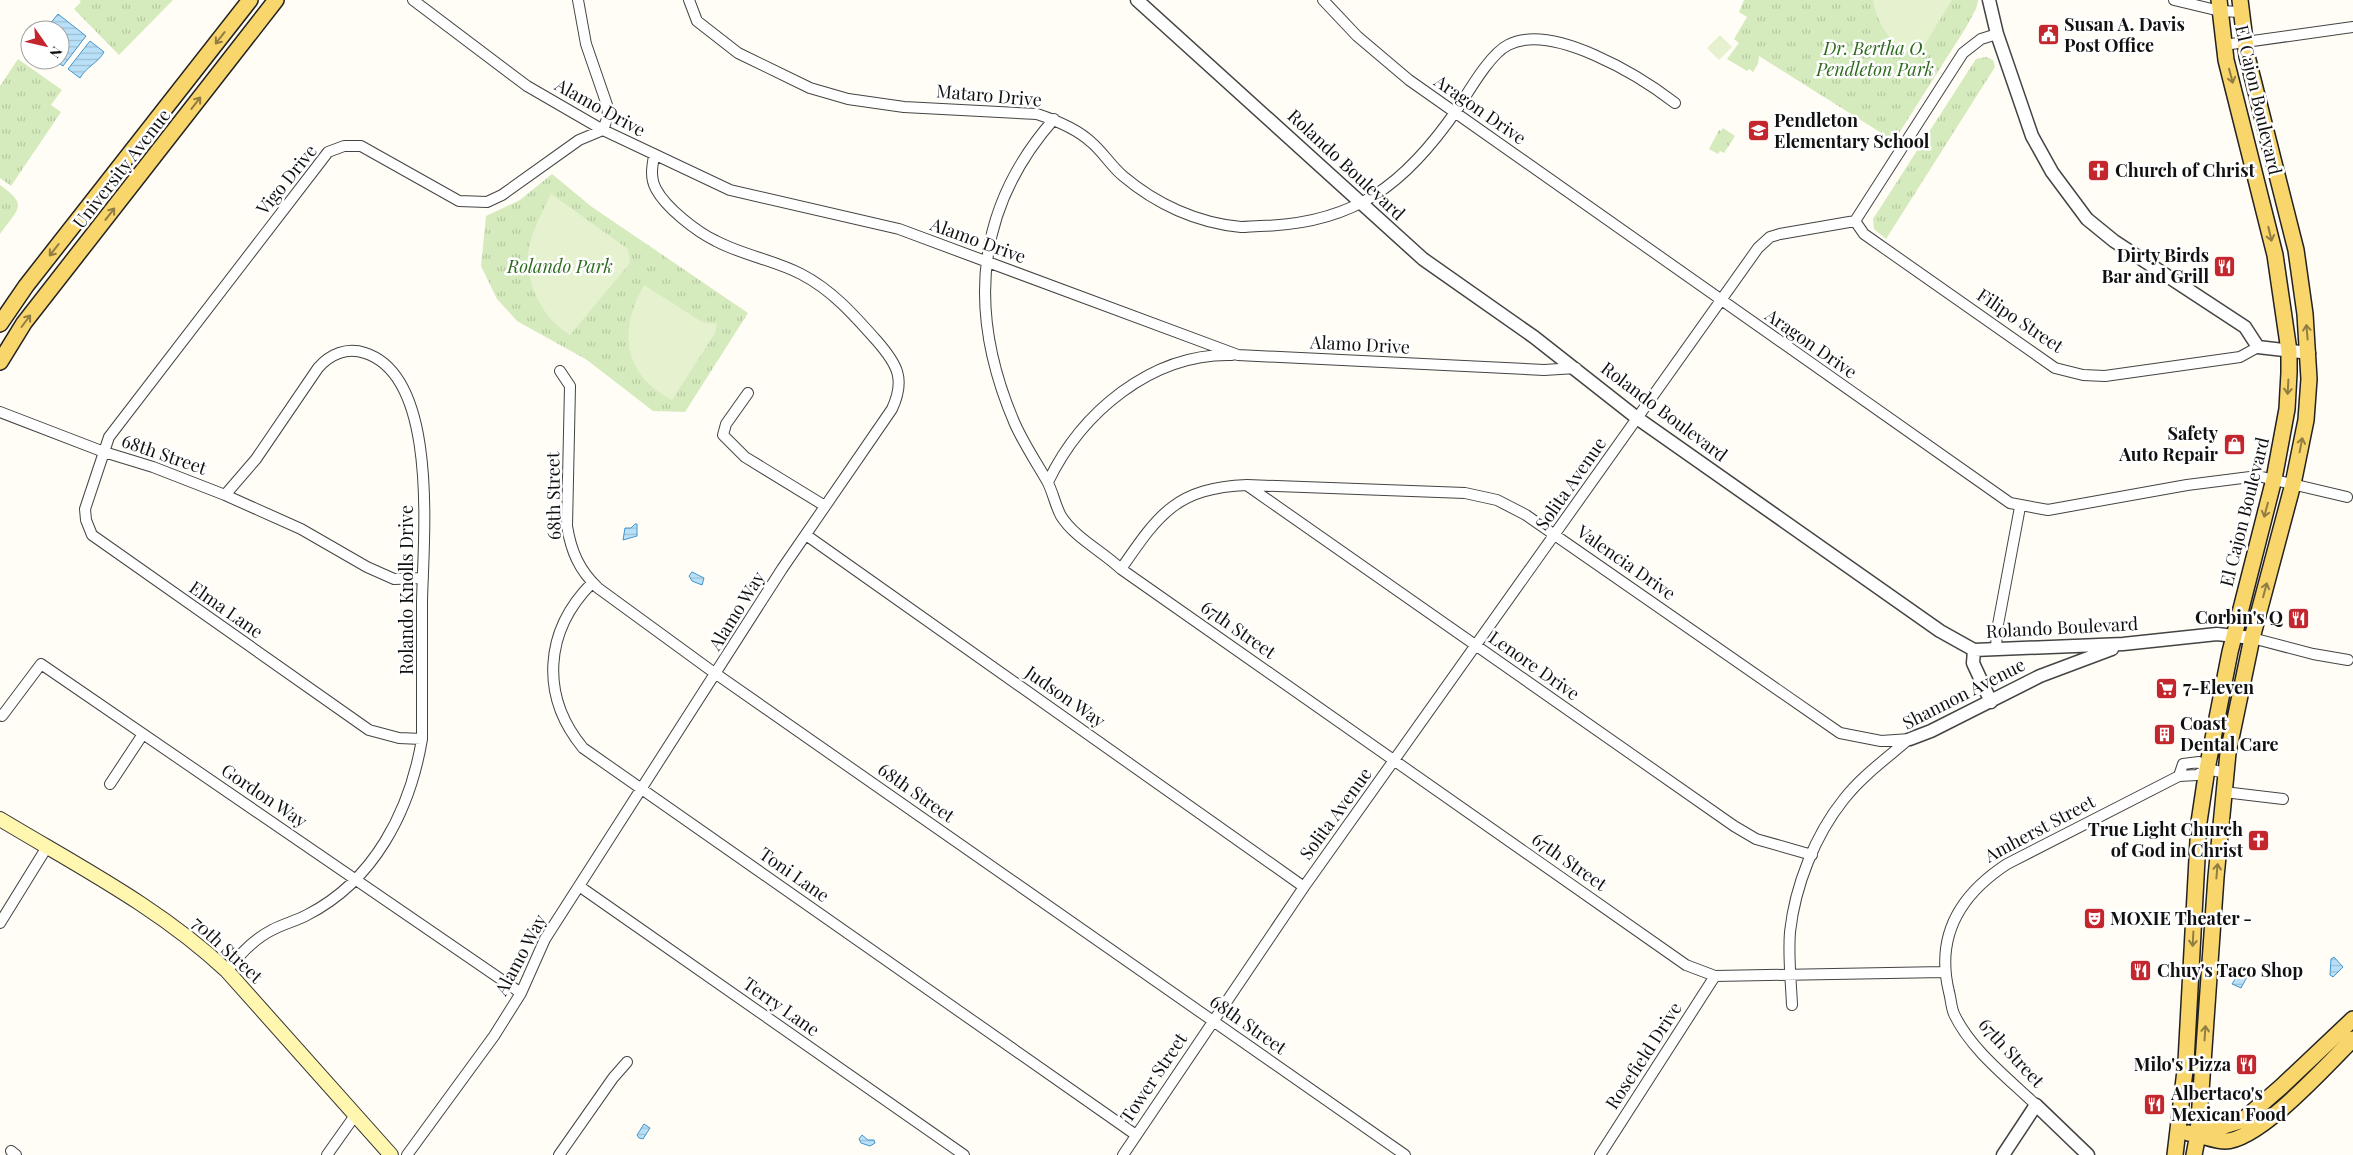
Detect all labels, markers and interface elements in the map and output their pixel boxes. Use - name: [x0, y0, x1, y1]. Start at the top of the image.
- place label: Susan A. Davis Post Office: [2064, 12, 2185, 57]
- north arrow: [20, 20, 70, 70]
- street label: El Cajon Boulevard: [2230, 22, 2288, 178]
- public building icon: Susan A. Davis Post Office: [2036, 23, 2060, 47]
- one-way arrow: [215, 31, 226, 44]
- park label: Dr. Bertha O. Pendleton Park: [1815, 36, 1934, 81]
- text: N: [45, 43, 67, 62]
- street label: Aragon Drive: [1429, 68, 1531, 150]
- one-way arrow: [2226, 68, 2236, 84]
- street label: Alamo Drive: [550, 72, 650, 142]
- street label: Mataro Drive: [935, 78, 1043, 112]
- one-way arrow: [190, 97, 201, 110]
- street label: University Avenue: [67, 104, 175, 233]
- street label: Rolando Boulevard: [1283, 104, 1411, 225]
- place label: Pendleton Elementary School: [1774, 108, 1930, 153]
- school or university icon: Pendleton Elementary School: [1746, 119, 1770, 143]
- street label: Vigo Drive: [250, 139, 322, 220]
- place label: Church of Christ: [2115, 158, 2255, 182]
- church icon: Church of Christ: [2087, 159, 2111, 183]
- one-way arrow: [105, 208, 116, 221]
- street label: Alamo Drive: [926, 211, 1029, 268]
- one-way arrow: [2266, 226, 2275, 242]
- one-way arrow: [49, 243, 60, 256]
- place label: Dirty Birds Bar and Grill: [2101, 243, 2209, 288]
- park label: Rolando Park: [506, 254, 613, 278]
- restaurant icon: Dirty Birds Bar and Grill: [2213, 254, 2237, 278]
- street label: Filipo Street: [1973, 283, 2069, 358]
- street label: Aragon Drive: [1760, 302, 1862, 384]
- one-way arrow: [21, 314, 31, 328]
- one-way arrow: [2302, 324, 2311, 340]
- street label: Alamo Drive: [1309, 329, 1411, 359]
- street label: Rolando Boulevard: [1597, 356, 1733, 467]
- one-way arrow: [2284, 379, 2293, 395]
- place label: Safety Auto Repair: [2118, 421, 2219, 466]
- street label: 68th Street: [119, 428, 211, 480]
- street label: Solita Avenue: [1529, 432, 1611, 535]
- shop icon: Safety Auto Repair: [2222, 432, 2246, 456]
- street label: El Cajon Boulevard: [2214, 434, 2274, 589]
- one-way arrow: [2296, 438, 2306, 454]
- street label: 68th Street: [540, 451, 566, 540]
- one-way arrow: [2261, 501, 2270, 517]
- street label: Rolando Knolls Drive: [394, 505, 418, 675]
- street label: Valencia Drive: [1572, 519, 1681, 605]
- street label: Alamo Way: [702, 567, 770, 655]
- street label: Elma Lane: [185, 575, 268, 643]
- one-way arrow: [2261, 583, 2270, 599]
- street label: 67th Street: [1196, 595, 1281, 664]
- place label: Corbin's Q: [2195, 605, 2284, 629]
- restaurant icon: Corbin's Q: [2287, 606, 2311, 630]
- street label: Rolando Boulevard: [1985, 611, 2139, 643]
- street label: Lenore Drive: [1484, 625, 1585, 705]
- street label: Shannon Avenue: [1898, 652, 2029, 734]
- street label: Judson Way: [1020, 659, 1110, 733]
- place label: 7-Eleven: [2183, 675, 2254, 699]
- supermarket icon: 7-Eleven: [2155, 676, 2179, 700]
- place label: Coast Dental Care: [2180, 711, 2279, 756]
- building icon: Coast Dental Care: [2152, 722, 2176, 746]
- street label: 68th Street: [873, 757, 960, 828]
- street label: Gordon Way: [217, 758, 312, 833]
- street label: Solita Avenue: [1294, 763, 1377, 864]
- street label: Amherst Street: [1979, 789, 2100, 868]
- place label: True Light Church of God in Christ: [2088, 817, 2244, 862]
- street label: 67th Street: [1527, 827, 1612, 896]
- church icon: True Light Church of God in Christ: [2247, 828, 2271, 852]
- street label: Toni Lane: [755, 841, 834, 907]
- one-way arrow: [2212, 863, 2221, 879]
- place label: MOXIE Theater -: [2110, 906, 2252, 930]
- theatre icon: MOXIE Theater -: [2082, 907, 2106, 931]
- street label: Alamo Way: [488, 910, 551, 1000]
- street label: 70th Street: [187, 911, 268, 988]
- one-way arrow: [2188, 931, 2197, 947]
- place label: Chuy's Taco Shop: [2157, 958, 2303, 982]
- restaurant icon: Chuy's Taco Shop: [2129, 959, 2153, 983]
- street label: Terry Lane: [739, 971, 825, 1041]
- street label: 68th Street: [1205, 989, 1292, 1060]
- street label: Rosefield Drive: [1600, 997, 1687, 1114]
- street label: 67th Street: [1973, 1013, 2050, 1093]
- one-way arrow: [2200, 1025, 2210, 1041]
- street label: Tower Street: [1114, 1027, 1192, 1127]
- place label: Milo's Pizza: [2134, 1052, 2232, 1076]
- restaurant icon: Milo's Pizza: [2235, 1053, 2259, 1077]
- place label: Albertaco's Mexican Food: [2170, 1081, 2287, 1126]
- restaurant icon: Albertaco's Mexican Food: [2143, 1092, 2167, 1116]

